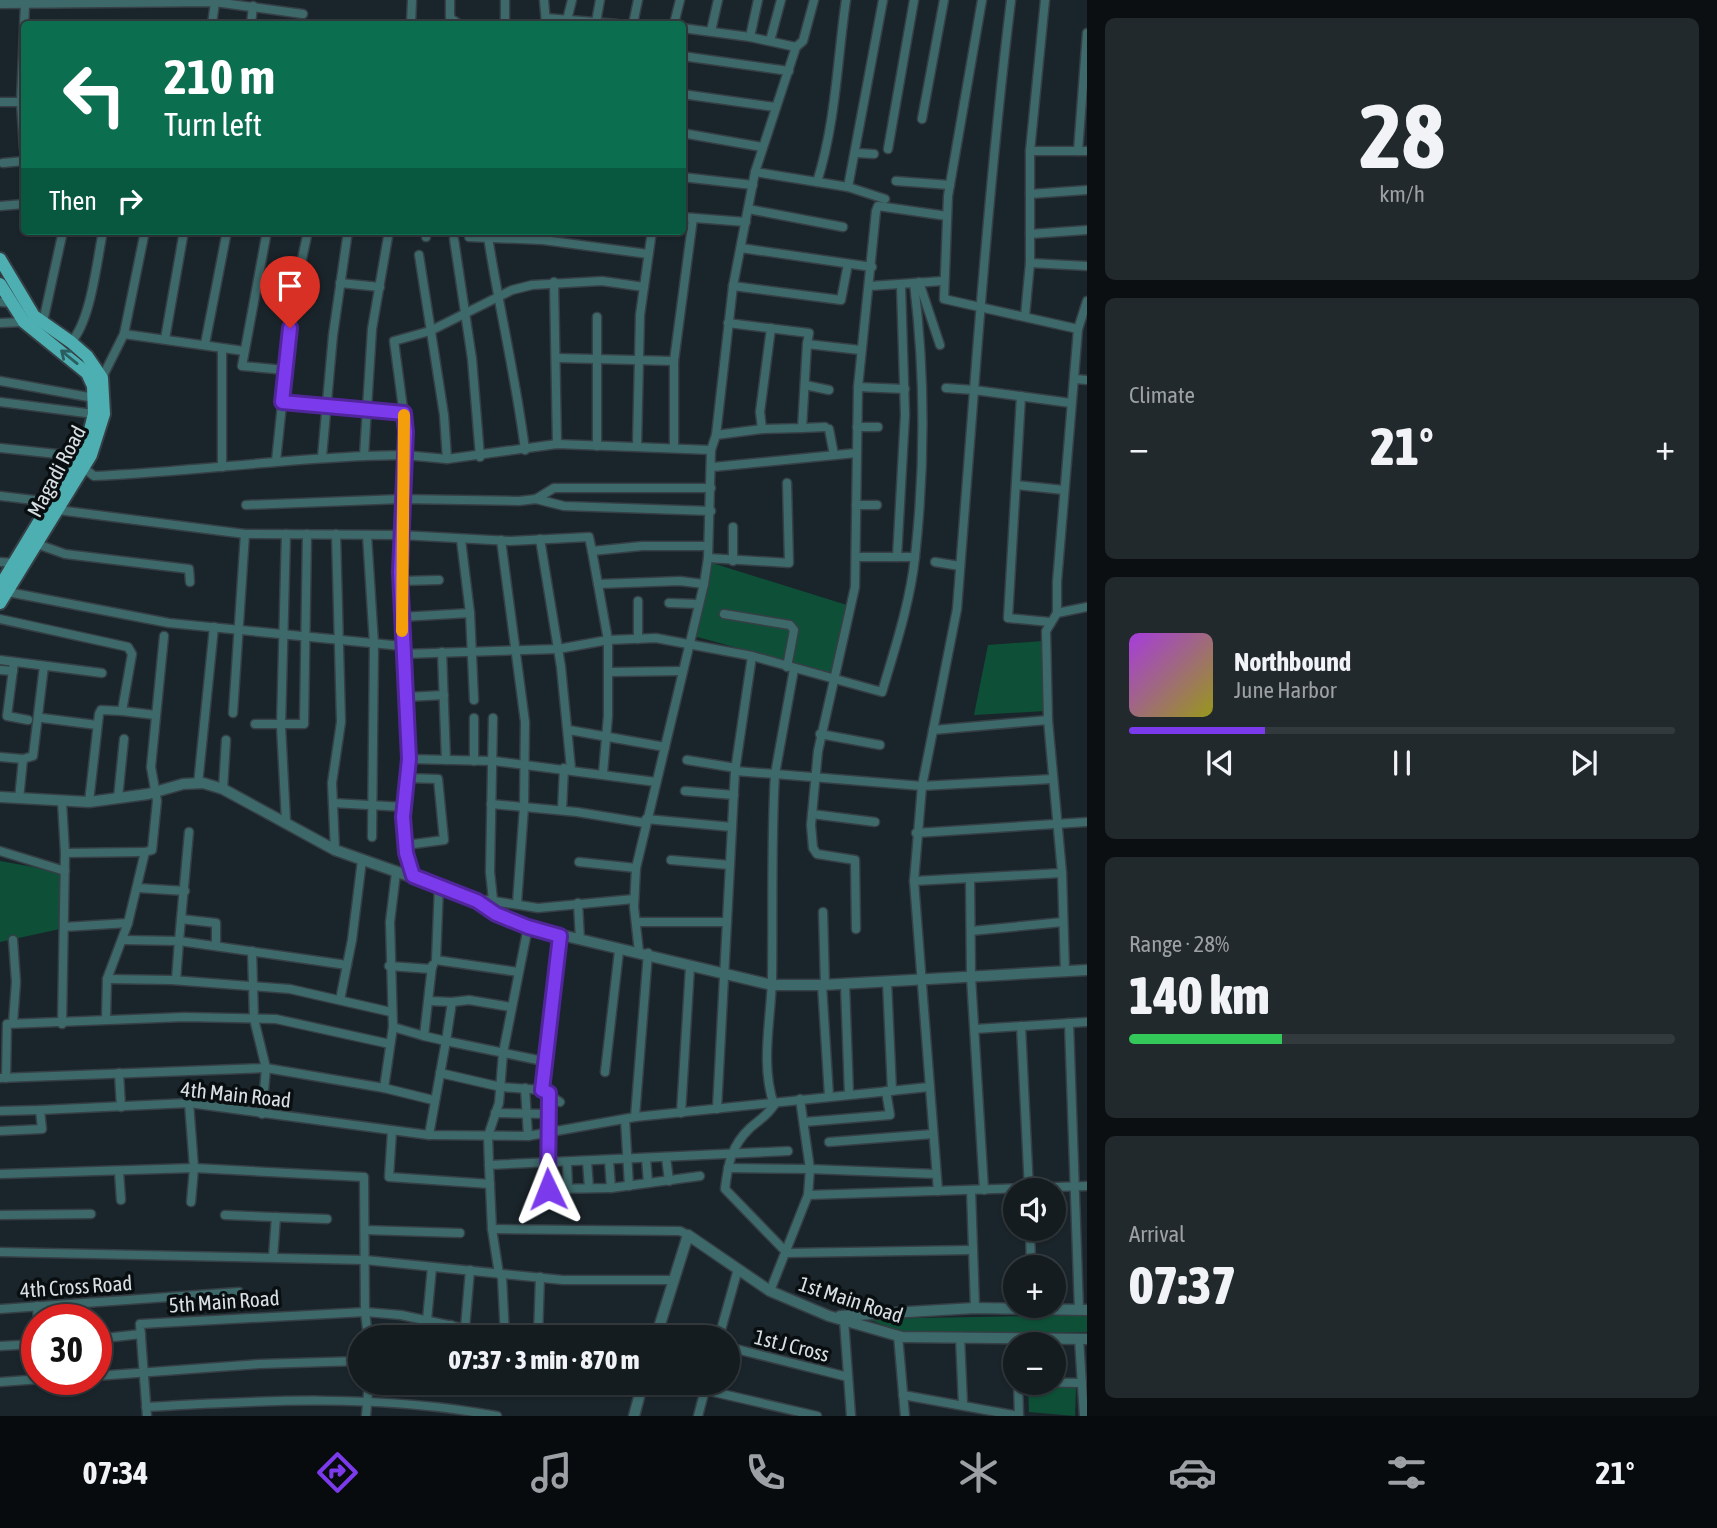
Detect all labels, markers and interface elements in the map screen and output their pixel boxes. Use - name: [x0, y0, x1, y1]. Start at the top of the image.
- text: 210 m: [164, 48, 275, 104]
- icon: left: [49, 49, 140, 140]
- text: 28: [1359, 83, 1445, 187]
- text: Turn left: [164, 106, 262, 143]
- text: km/h: [1379, 181, 1425, 207]
- icon: right: [111, 182, 149, 220]
- text: Then: [49, 186, 97, 216]
- pin: [260, 256, 320, 328]
- icon: arrive: [271, 267, 309, 305]
- one-way arrow: [60, 349, 78, 364]
- text: Climate: [1129, 382, 1195, 408]
- text: 21°: [1370, 416, 1434, 476]
- street label: Magadi Road: [22, 421, 90, 521]
- text: −: [1129, 425, 1149, 468]
- text: +: [1655, 425, 1675, 468]
- text: Northbound: [1234, 647, 1351, 677]
- text: June Harbor: [1234, 677, 1337, 703]
- icon: previous: [1201, 744, 1239, 782]
- icon: pause: [1383, 744, 1421, 782]
- icon: next: [1565, 744, 1603, 782]
- text: Range · 28%: [1129, 931, 1229, 957]
- text: 140 km: [1129, 965, 1270, 1025]
- street label: 4th Main Road: [180, 1076, 292, 1112]
- position arrow: [511, 1152, 585, 1226]
- map controls: [1003, 1178, 1066, 1395]
- button: sound: [1003, 1178, 1066, 1241]
- text: Arrival: [1129, 1221, 1185, 1247]
- button: +: [1003, 1255, 1066, 1318]
- text: 07:37: [1129, 1255, 1236, 1315]
- street label: 4th Cross Road: [19, 1270, 133, 1302]
- street label: 1st Main Road: [796, 1271, 906, 1327]
- street label: 5th Main Road: [168, 1285, 280, 1317]
- speed limit sign: 30: [21, 1304, 112, 1395]
- street label: 1st J Cross: [752, 1324, 832, 1366]
- button: −: [1003, 1332, 1066, 1395]
- text: 07:37 · 3 min · 870 m: [449, 1345, 639, 1375]
- icon: directions: [313, 1448, 362, 1497]
- icon: music: [527, 1448, 576, 1497]
- icon: phone: [741, 1448, 790, 1497]
- icon: climate: [954, 1448, 1003, 1497]
- icon: car: [1168, 1448, 1217, 1497]
- icon: filters: [1382, 1448, 1431, 1497]
- text: 07:34: [82, 1454, 148, 1491]
- text: 21°: [1596, 1454, 1635, 1491]

